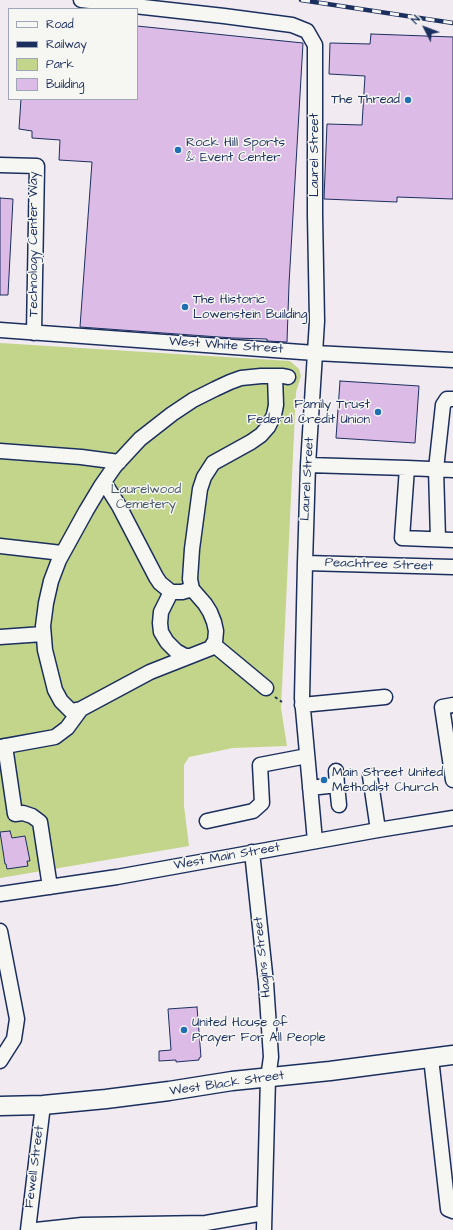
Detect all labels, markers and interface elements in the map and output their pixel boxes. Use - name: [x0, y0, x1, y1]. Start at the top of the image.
- legend: [8, 8, 138, 100]
- north arrow: [405, 8, 445, 48]
- text: N: [408, 12, 424, 27]
- text: Road: [46, 16, 74, 33]
- text: Railway: [46, 36, 87, 53]
- text: Park: [46, 56, 74, 73]
- text: Building: [46, 76, 84, 93]
- place label: The Thread: [331, 92, 400, 108]
- marker: The Thread: [403, 95, 413, 105]
- street label: Laurel Street: [307, 113, 323, 197]
- place label: Rock Hill Sports & Event Center: [186, 135, 285, 166]
- marker: Rock Hill Sports & Event Center: [173, 145, 183, 155]
- street label: Technology Center Way: [26, 171, 42, 317]
- place label: The Historic Lowenstein Building: [193, 292, 308, 323]
- marker: The Historic Lowenstein Building: [180, 302, 190, 312]
- street label: West White Street: [168, 334, 284, 358]
- place label: Family Trust Federal Credit Union: [247, 397, 370, 428]
- marker: Family Trust Federal Credit Union: [373, 407, 383, 417]
- street label: Laurel Street: [298, 437, 318, 521]
- park label: Laurelwood Cemetery: [111, 482, 181, 513]
- street label: Peachtree Street: [325, 555, 433, 575]
- place label: Main Street United Methodist Church: [332, 765, 443, 796]
- marker: Main Street United Methodist Church: [319, 775, 329, 785]
- street label: West Main Street: [173, 840, 281, 874]
- street label: Hagins Street: [251, 916, 275, 998]
- place label: United House of Prayer For All People: [192, 1015, 326, 1046]
- marker: United House of Prayer For All People: [179, 1025, 189, 1035]
- street label: West Black Street: [169, 1068, 285, 1100]
- street label: Fewell Street: [22, 1125, 48, 1209]

